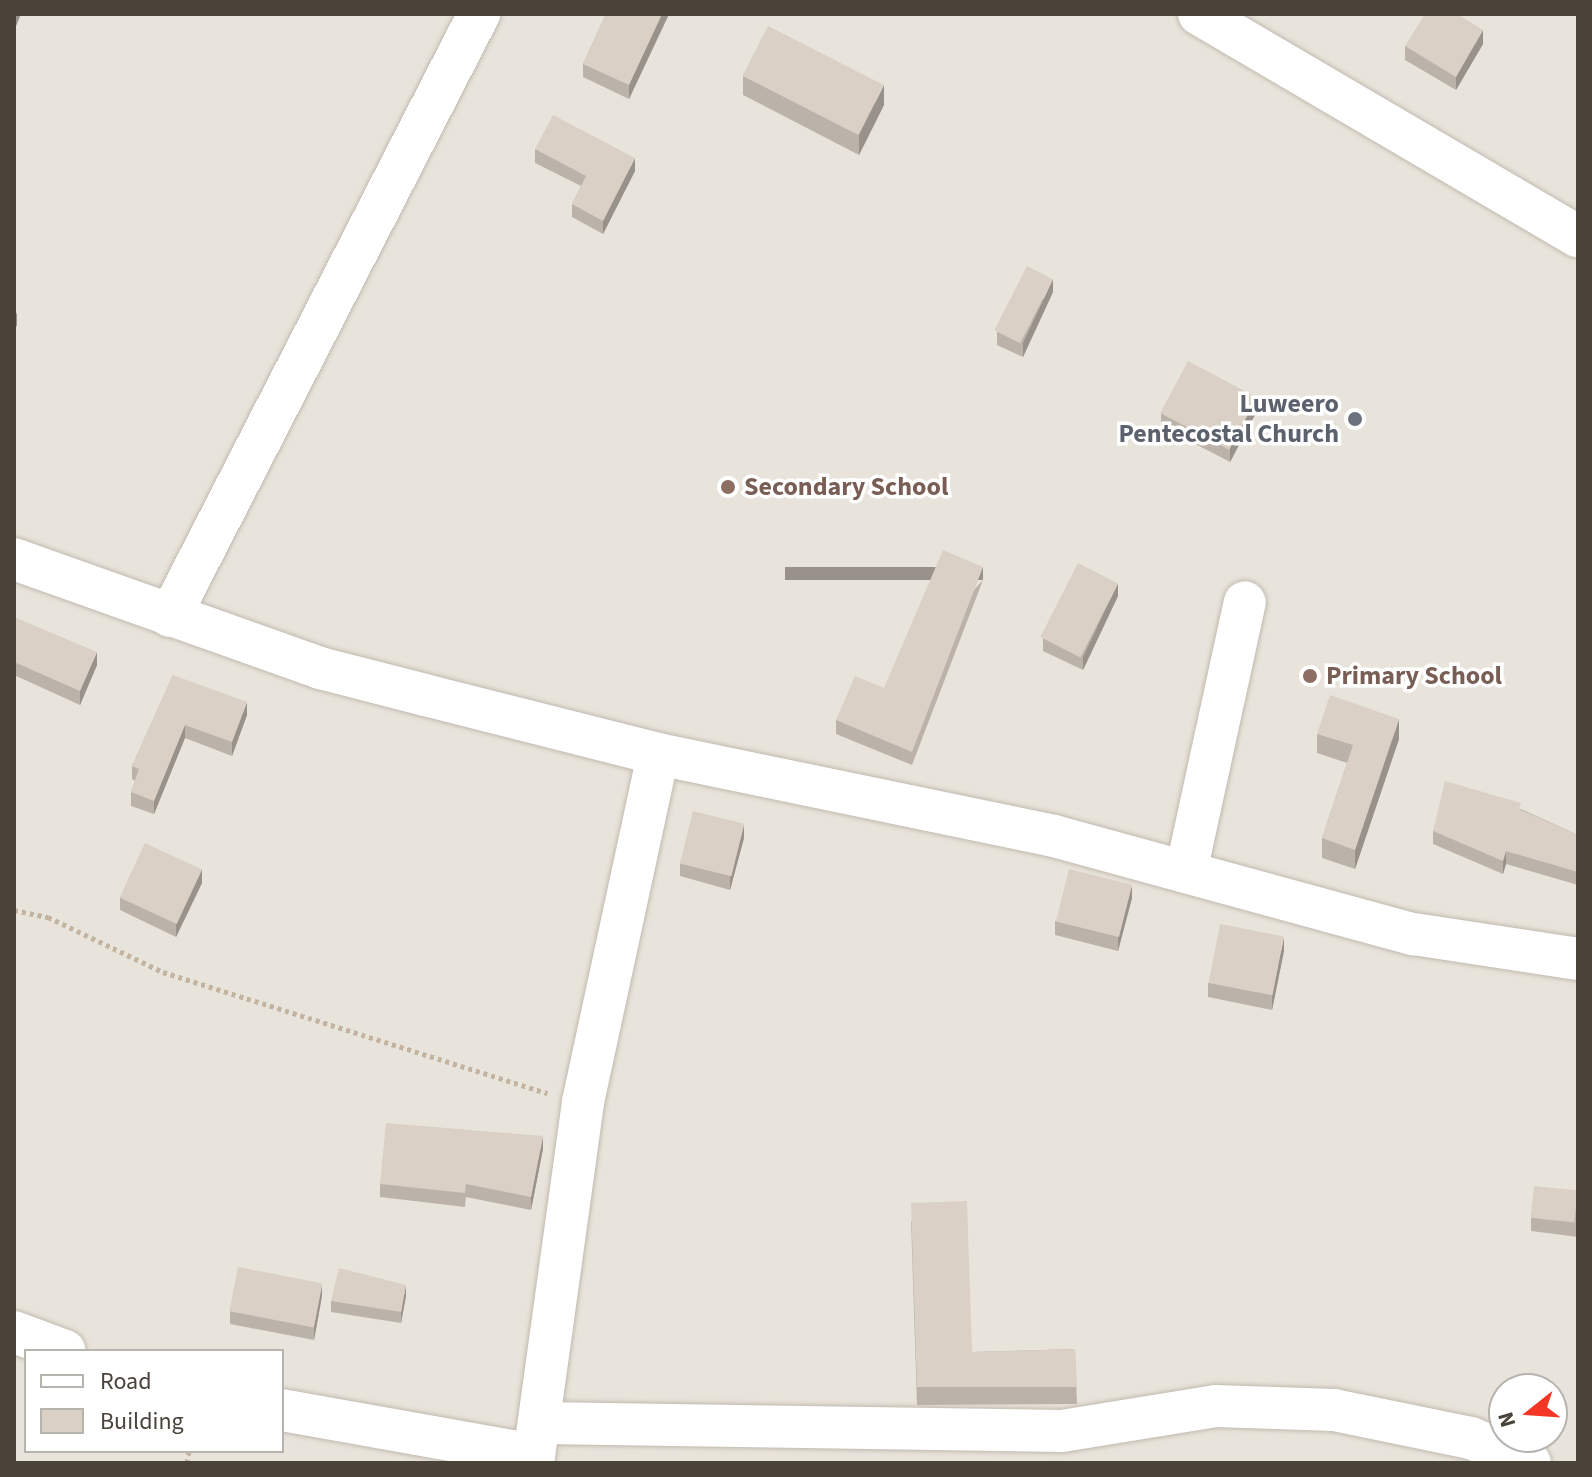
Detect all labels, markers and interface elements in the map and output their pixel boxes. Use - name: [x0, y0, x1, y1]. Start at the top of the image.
- place label: Luweero Pentecostal Church: [1118, 388, 1339, 450]
- marker: Luweero Pentecostal Church: [1346, 410, 1364, 428]
- place label: Secondary School: [744, 471, 948, 503]
- marker: Secondary School: [719, 478, 737, 496]
- place label: Primary School: [1326, 660, 1502, 692]
- marker: Primary School: [1301, 667, 1319, 685]
- legend: [24, 1349, 284, 1453]
- text: Road: [100, 1364, 152, 1399]
- north arrow: [1488, 1373, 1568, 1453]
- text: Building: [100, 1404, 184, 1439]
- text: N: [1490, 1408, 1524, 1431]

